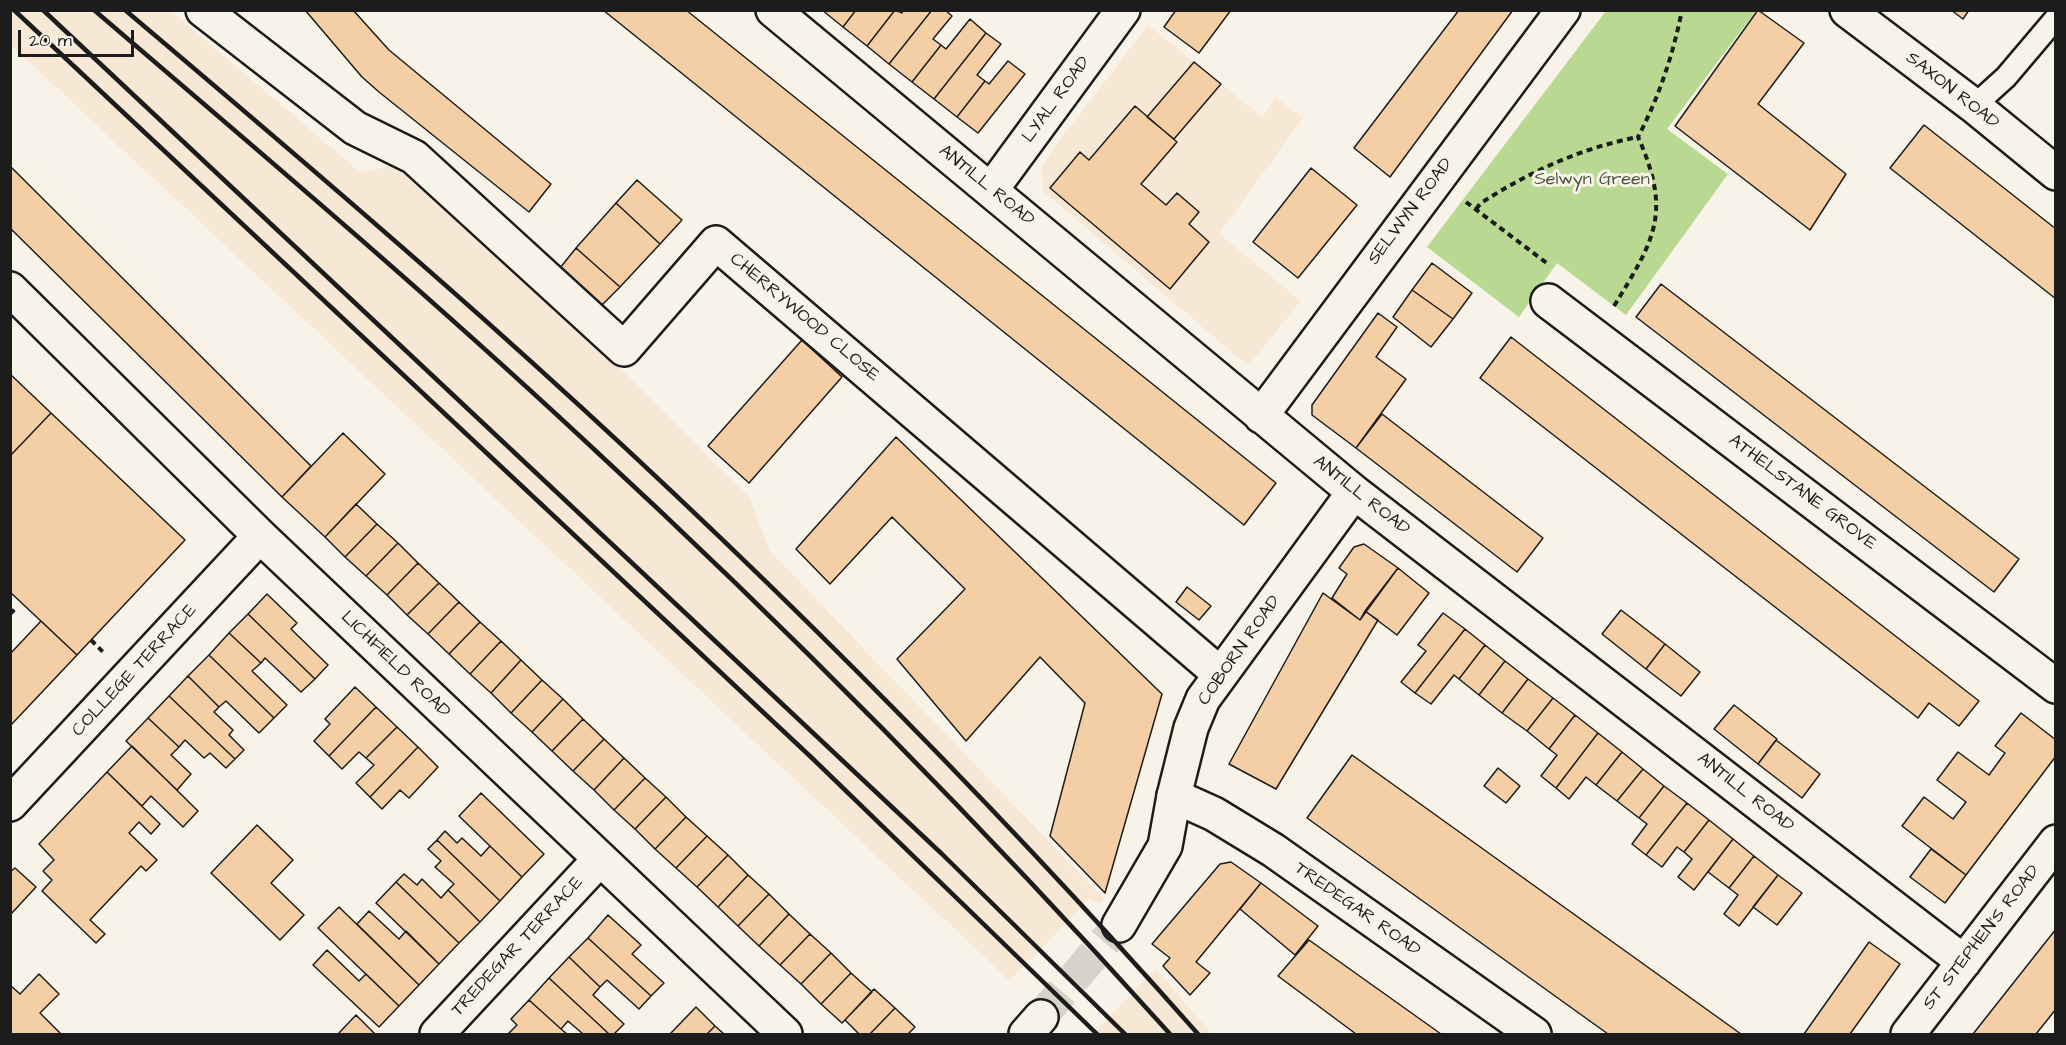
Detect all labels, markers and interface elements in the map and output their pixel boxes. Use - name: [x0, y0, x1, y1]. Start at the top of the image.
- scale bar: [21, 18, 136, 56]
- text: 20 m: [29, 28, 72, 53]
- street label: SAXON ROAD: [1901, 48, 2003, 134]
- street label: LYAL ROAD: [1018, 53, 1096, 147]
- street label: ANTILL ROAD: [934, 141, 1038, 231]
- street label: SELWYN ROAD: [1364, 154, 1458, 270]
- park label: Selwyn Green: [1534, 169, 1650, 191]
- street label: CHERRYWOOD CLOSE: [725, 249, 883, 387]
- street label: ATHELSTANE GROVE: [1724, 430, 1880, 556]
- street label: ANTILL ROAD: [1308, 451, 1414, 541]
- street label: COBORN ROAD: [1194, 592, 1286, 710]
- street label: COLLEGE TERRACE: [68, 600, 202, 742]
- street label: LICHFIELD ROAD: [336, 607, 454, 723]
- street label: ANTILL ROAD: [1692, 748, 1798, 838]
- street label: TREDEGAR ROAD: [1290, 858, 1424, 962]
- street label: ST STEPHEN'S ROAD: [1919, 861, 2045, 1015]
- street label: TREDEGAR TERRACE: [448, 873, 588, 1021]

